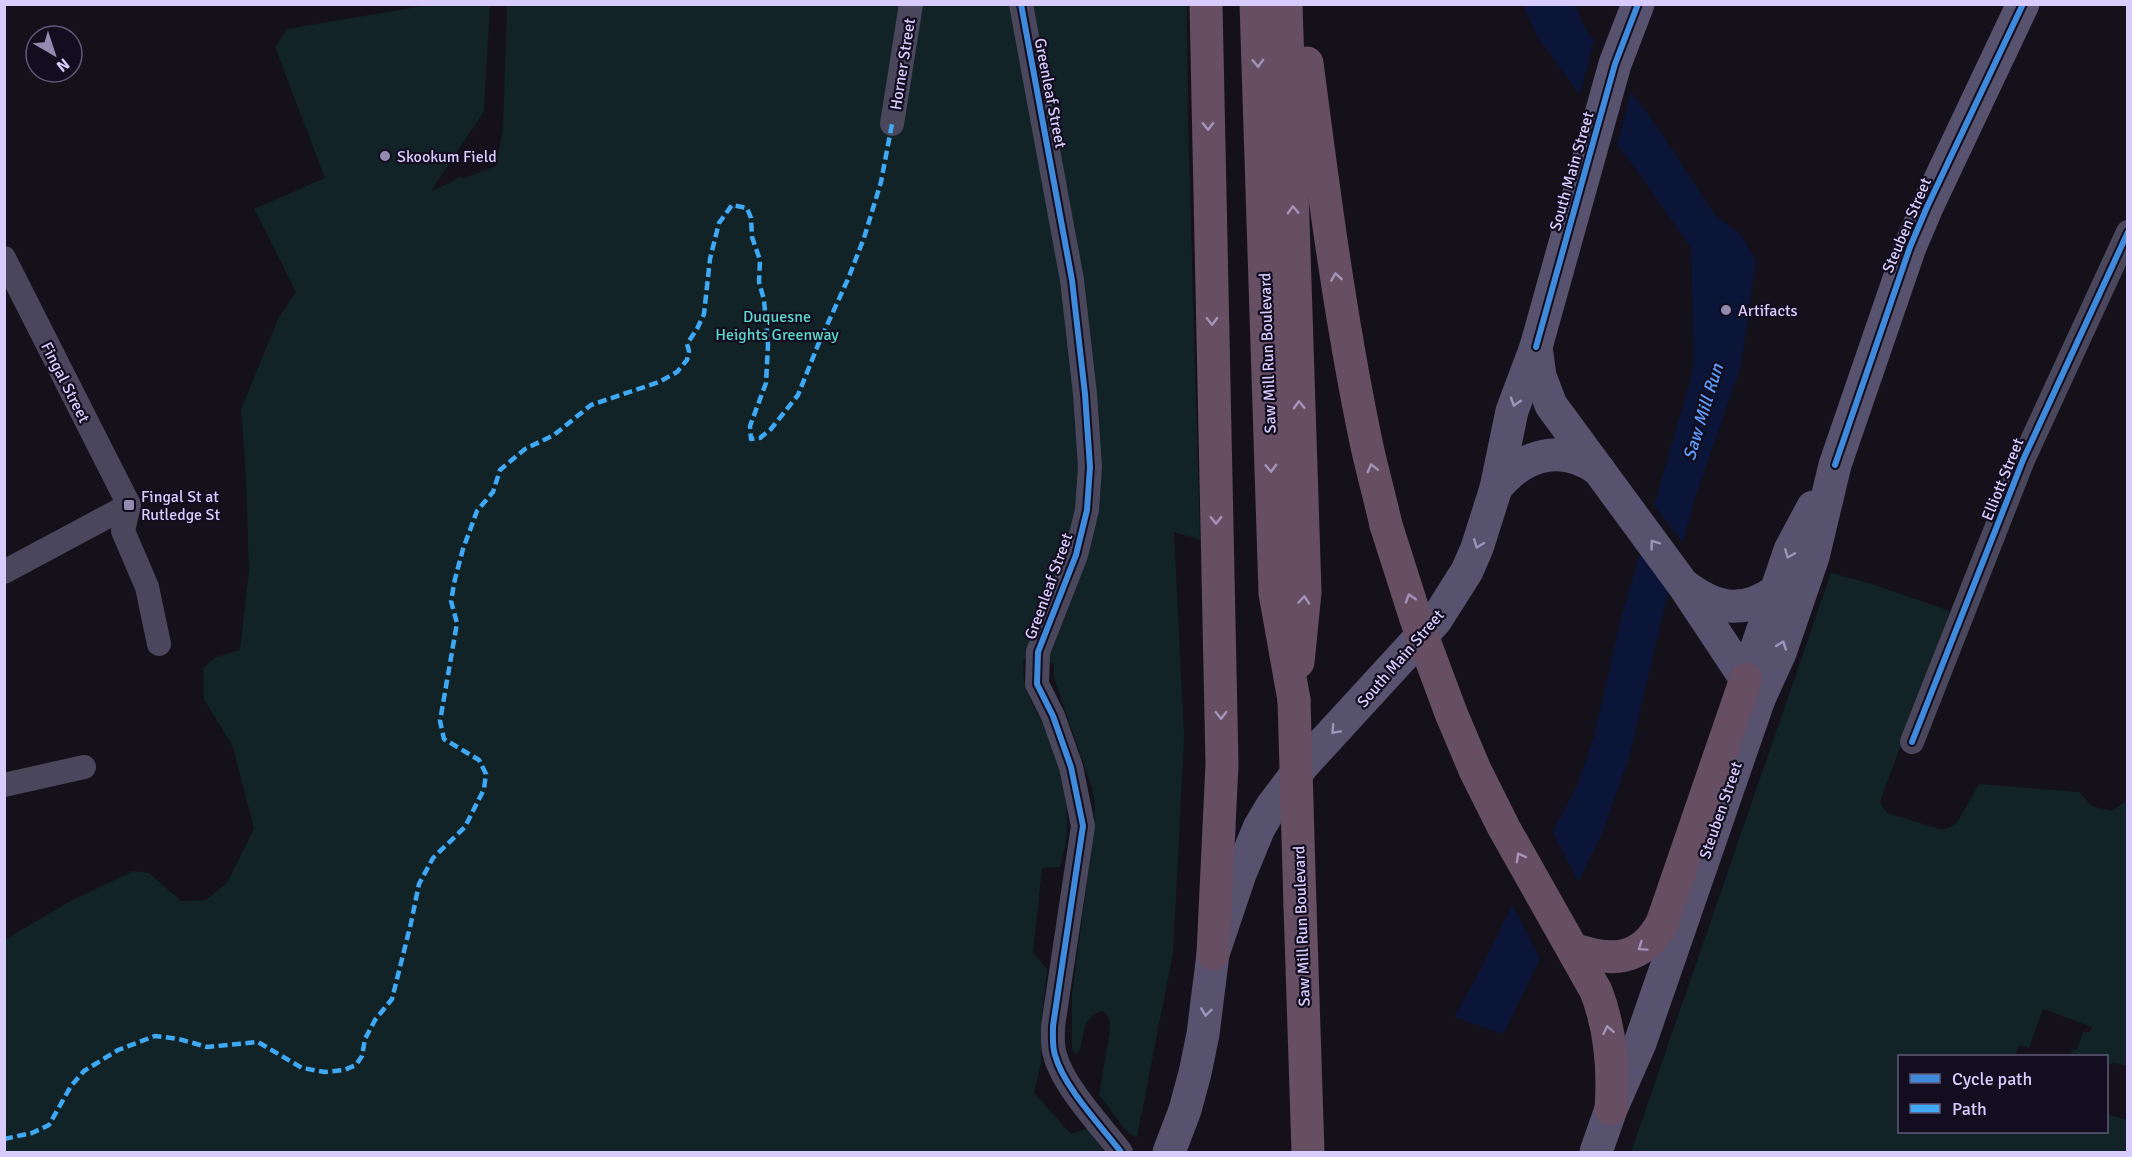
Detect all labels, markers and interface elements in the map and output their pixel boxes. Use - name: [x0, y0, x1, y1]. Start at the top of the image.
- street label: Horner Street: [886, 16, 920, 112]
- north arrow: [24, 24, 84, 84]
- street label: Greenleaf Street: [1030, 36, 1071, 150]
- text: N: [52, 54, 73, 76]
- one-way arrow: [1251, 58, 1264, 67]
- street label: South Main Street: [1545, 109, 1599, 233]
- one-way arrow: [1202, 121, 1214, 130]
- place label: Skookum Field: [397, 147, 497, 167]
- marker: Skookum Field: [378, 149, 392, 163]
- street label: Steuben Street: [1878, 174, 1936, 276]
- one-way arrow: [1286, 206, 1299, 215]
- street label: Saw Mill Run Boulevard: [1255, 272, 1281, 434]
- one-way arrow: [1330, 272, 1343, 282]
- place label: Artifacts: [1738, 301, 1798, 321]
- marker: Artifacts: [1719, 303, 1733, 317]
- park label: Duquesne Heights Greenway: [715, 307, 839, 345]
- one-way arrow: [1206, 316, 1218, 325]
- street label: Fingal Street: [36, 339, 94, 426]
- water label: Saw Mill Run: [1678, 360, 1728, 463]
- one-way arrow: [1509, 396, 1522, 407]
- one-way arrow: [1293, 401, 1305, 410]
- street label: Elliott Street: [1977, 435, 2029, 524]
- one-way arrow: [1264, 463, 1277, 472]
- one-way arrow: [1367, 463, 1380, 473]
- place label: Fingal St at Rutledge St: [141, 487, 220, 525]
- marker: Fingal St at Rutledge St: [122, 498, 136, 512]
- one-way arrow: [1210, 515, 1222, 524]
- street label: Greenleaf Street: [1020, 530, 1078, 642]
- one-way arrow: [1473, 538, 1486, 549]
- one-way arrow: [1650, 540, 1661, 551]
- one-way arrow: [1784, 548, 1796, 559]
- one-way arrow: [1405, 593, 1417, 604]
- one-way arrow: [1297, 595, 1310, 604]
- street label: South Main Street: [1353, 605, 1449, 712]
- one-way arrow: [1775, 641, 1788, 651]
- one-way arrow: [1215, 710, 1227, 719]
- one-way arrow: [1331, 724, 1342, 734]
- street label: Steuben Street: [1695, 759, 1747, 862]
- street label: Saw Mill Run Boulevard: [1289, 845, 1315, 1007]
- one-way arrow: [1516, 853, 1527, 863]
- one-way arrow: [1637, 939, 1648, 950]
- one-way arrow: [1201, 1008, 1213, 1017]
- one-way arrow: [1602, 1025, 1615, 1035]
- legend: [1898, 1055, 2108, 1133]
- text: Cycle path: [1952, 1068, 2032, 1090]
- text: Path: [1952, 1098, 1987, 1120]

